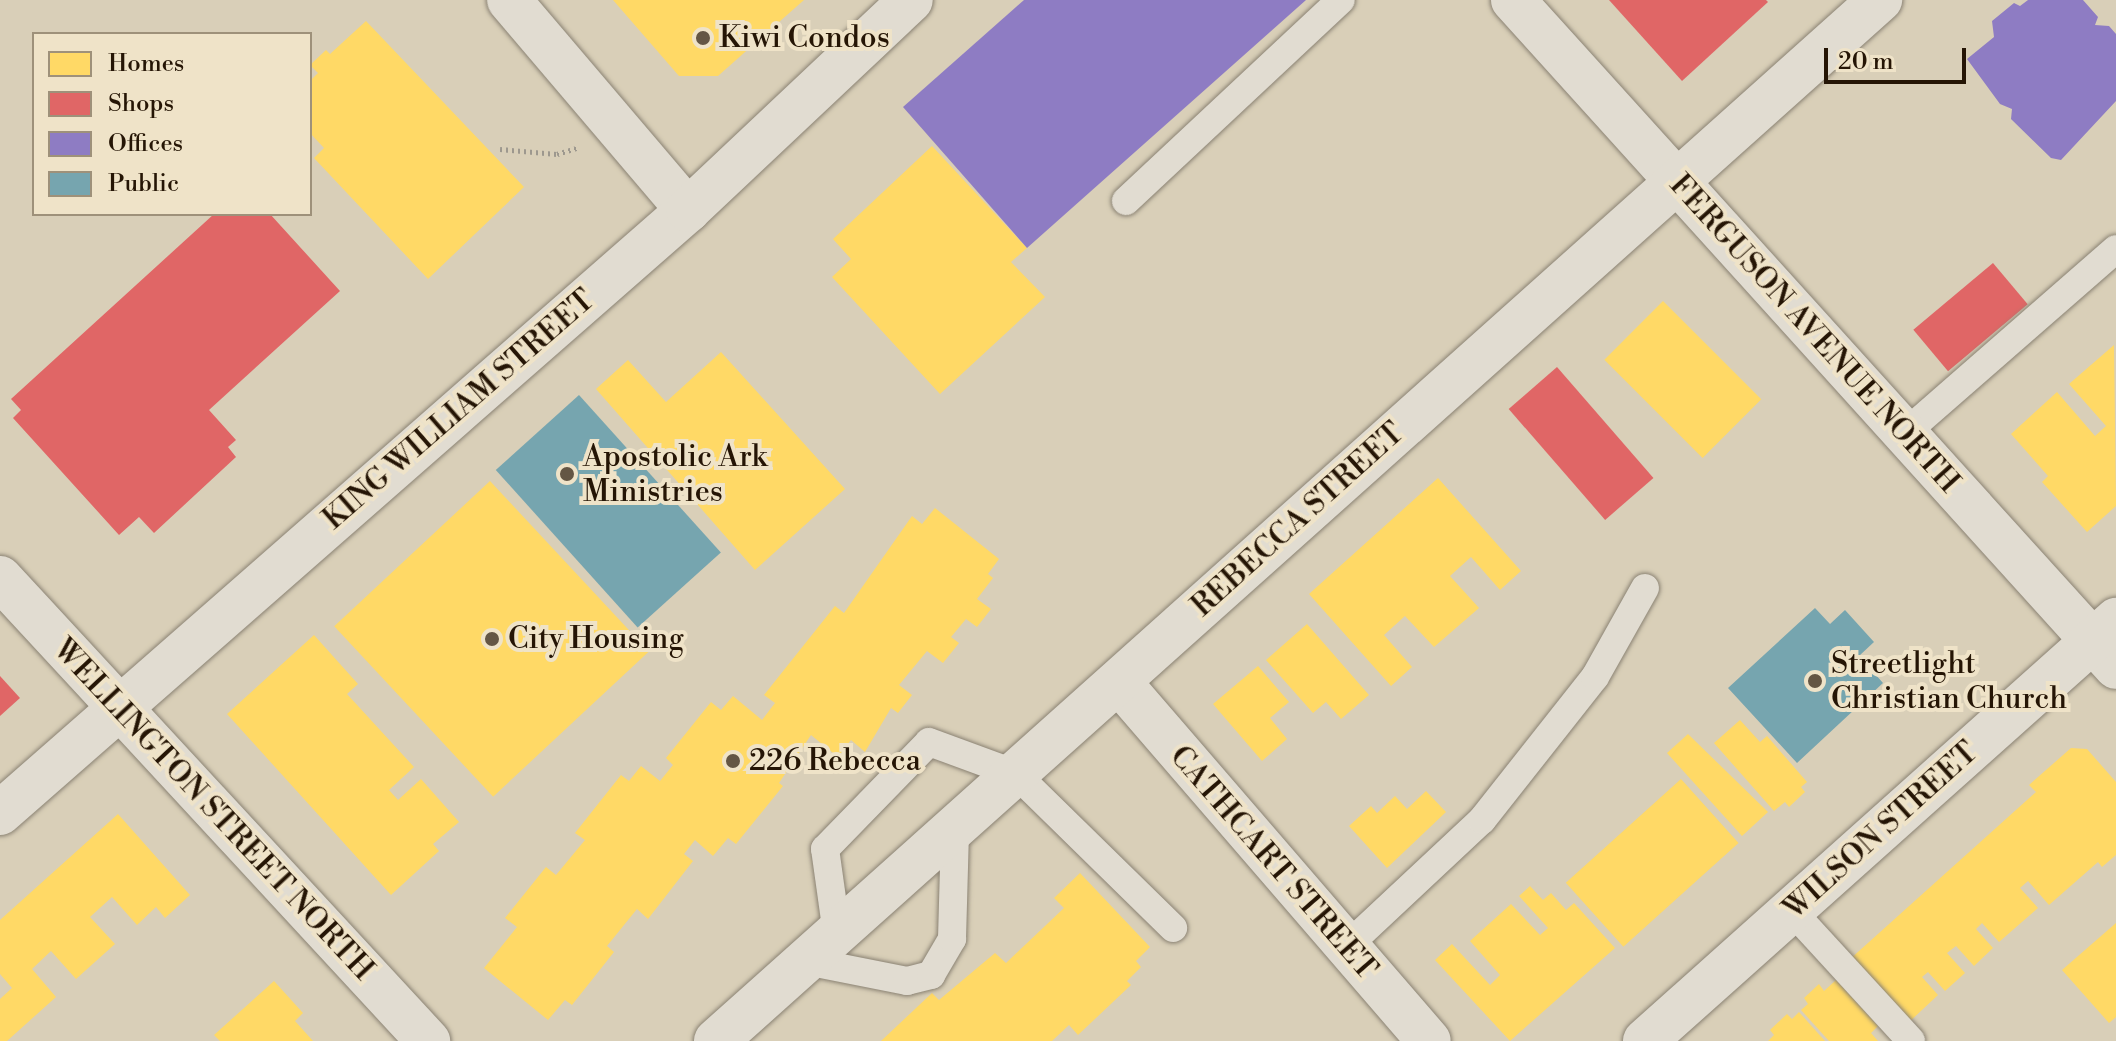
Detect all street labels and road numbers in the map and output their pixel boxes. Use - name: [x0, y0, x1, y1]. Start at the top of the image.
- street label: FERGUSON AVENUE NORTH: [1662, 168, 1966, 500]
- street label: KING WILLIAM STREET: [316, 282, 602, 538]
- street label: REBECCA STREET: [1185, 415, 1411, 625]
- street label: WELLINGTON STREET NORTH: [45, 632, 381, 988]
- street label: WILSON STREET: [1777, 735, 1985, 927]
- street label: CATHCART STREET: [1162, 739, 1384, 987]

